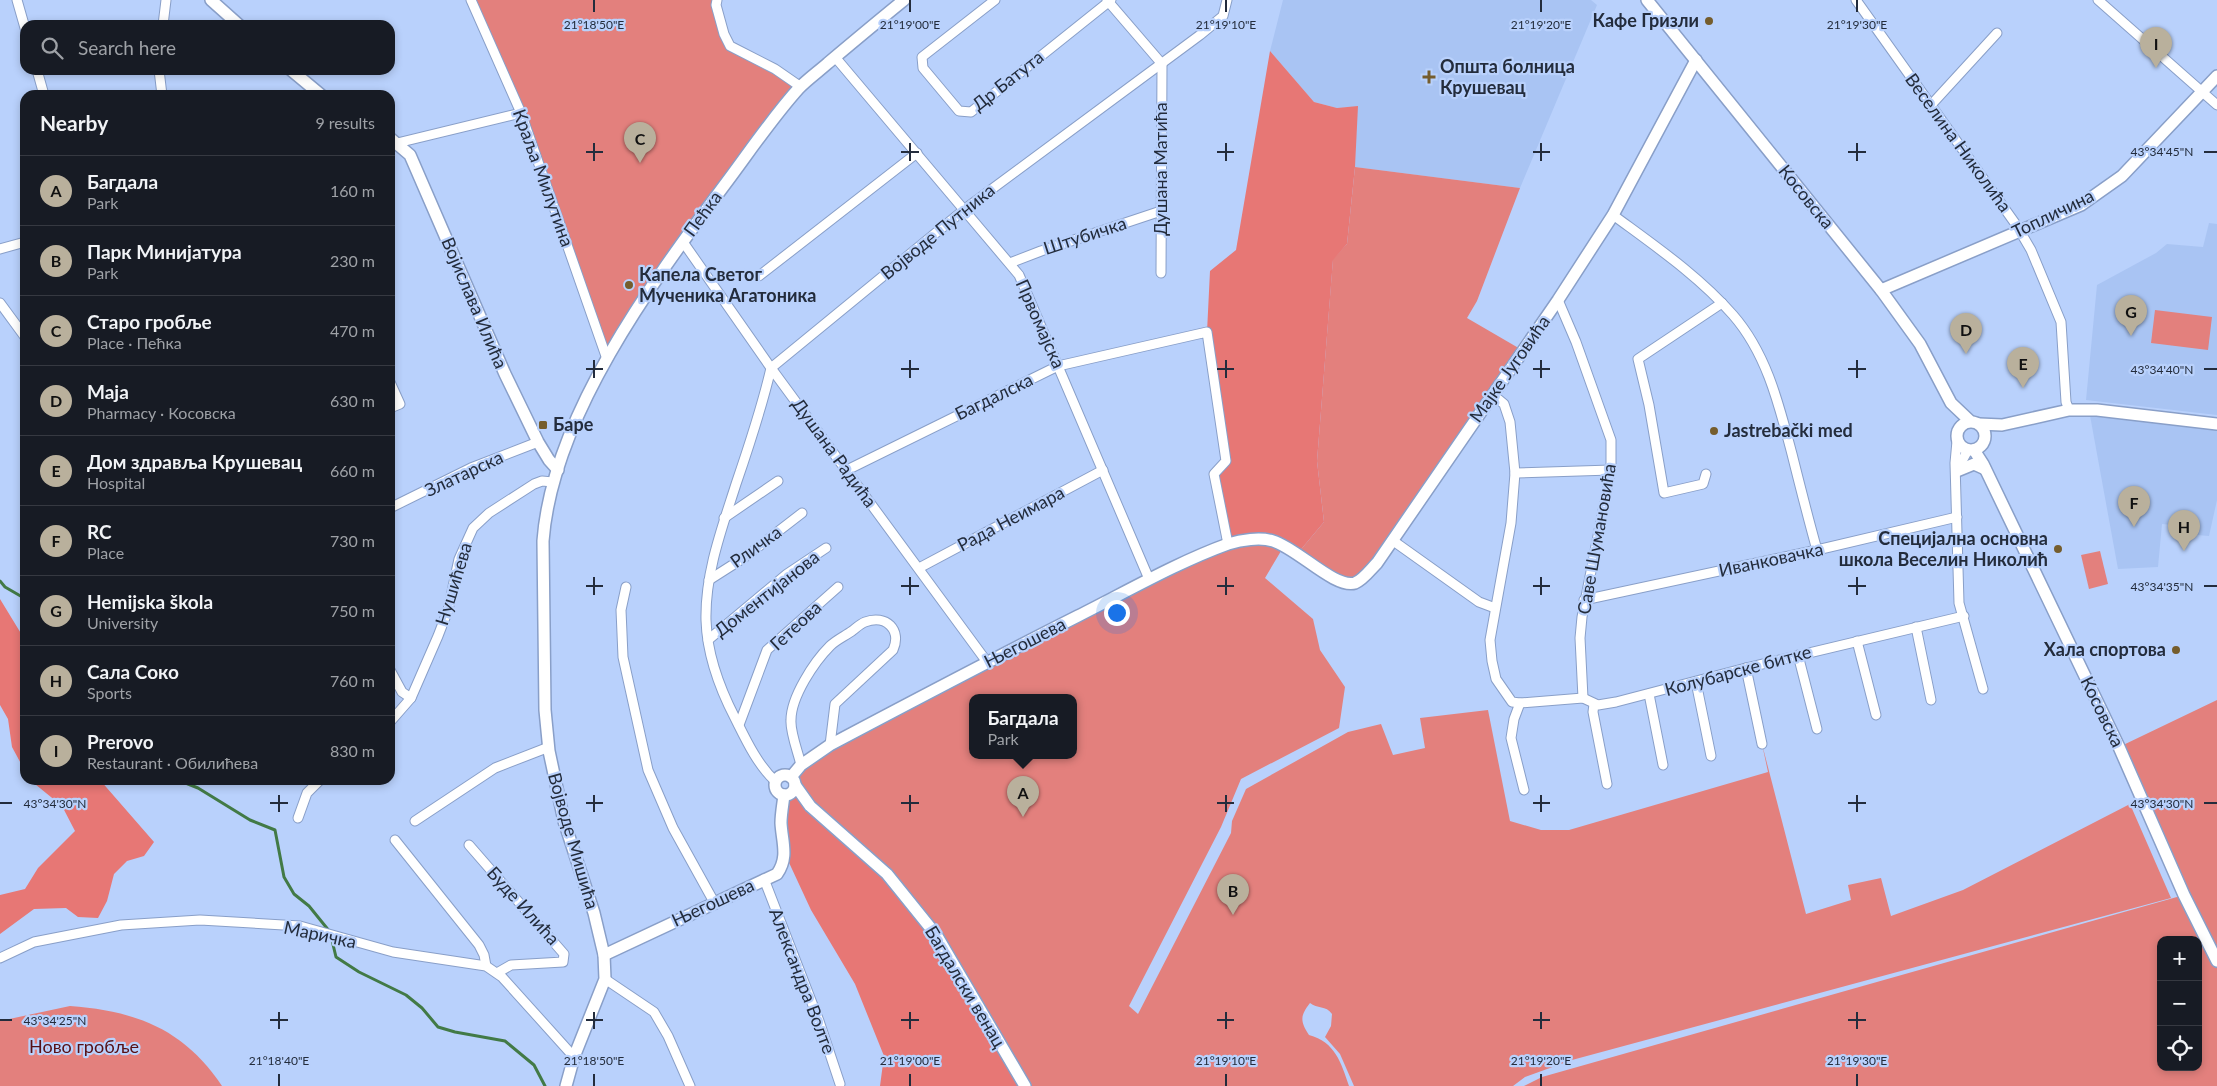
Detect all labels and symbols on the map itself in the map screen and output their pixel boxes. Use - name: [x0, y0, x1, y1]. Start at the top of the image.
- place label: Кафе Гризли: [1593, 9, 1699, 31]
- marker: Кафе Гризли: [1703, 15, 1715, 27]
- text: 21°18'50"E: [564, 17, 624, 32]
- text: 21°19'00"E: [880, 17, 940, 32]
- text: 21°19'10"E: [1196, 17, 1256, 32]
- text: 21°19'20"E: [1511, 17, 1571, 32]
- text: 21°19'30"E: [1827, 17, 1887, 32]
- pin: I: [2140, 27, 2172, 68]
- street label: Др Батута: [967, 45, 1048, 115]
- place label: Општа болница Крушевац: [1440, 55, 1575, 98]
- street label: Веселина Николића: [1901, 69, 2017, 216]
- marker: Општа болница Крушевац: [1422, 70, 1436, 84]
- street label: Душана Матића: [1149, 102, 1171, 236]
- street label: Краља Милутина: [509, 106, 579, 249]
- pin: C: [624, 122, 656, 163]
- text: 43°34'45"N: [2131, 144, 2193, 159]
- street label: Косовска: [1774, 160, 1839, 233]
- street label: Војводе Путника: [876, 179, 999, 284]
- street label: Топличина: [2008, 184, 2097, 242]
- street label: Пећка: [678, 186, 726, 240]
- street label: Штубичка: [1040, 211, 1129, 259]
- street label: Војислава Илића: [437, 234, 512, 372]
- place label: Капела Светог Мученика Агатоника: [639, 263, 816, 306]
- street label: Првомајска: [1012, 276, 1070, 372]
- marker: Капела Светог Мученика Агатоника: [623, 279, 635, 291]
- pin: G: [2115, 295, 2147, 336]
- street label: Мајке Југовића: [1464, 311, 1554, 426]
- pin: D: [1950, 313, 1982, 354]
- pin: E: [2007, 347, 2039, 388]
- text: 43°34'40"N: [2131, 362, 2193, 377]
- street label: Багдалска: [951, 368, 1036, 424]
- street label: Душана Радића: [788, 393, 882, 511]
- place label: Баре: [553, 413, 594, 435]
- marker: Баре: [537, 419, 549, 431]
- place label: Jastrebački med: [1724, 419, 1853, 441]
- marker: Jastrebački med: [1708, 425, 1720, 437]
- street label: Златарска: [421, 445, 506, 501]
- street label: Саве Шумановића: [1572, 462, 1620, 616]
- street label: Рада Неимара: [953, 481, 1068, 556]
- pin: F: [2118, 486, 2150, 527]
- pin: H: [2168, 510, 2200, 551]
- street label: Рличка: [726, 520, 785, 572]
- place label: Специјална основна школа Веселин Николић: [1839, 527, 2048, 570]
- street label: Иванковачка: [1717, 537, 1825, 581]
- street label: Нушићева: [430, 540, 476, 628]
- marker: Специјална основна школа Веселин Николић: [2052, 543, 2064, 555]
- street label: Доментијанова: [710, 545, 823, 641]
- text: 43°34'35"N: [2131, 579, 2193, 594]
- street label: Гетеова: [765, 596, 826, 655]
- your location: [1104, 600, 1130, 626]
- street label: Његошева: [980, 612, 1069, 672]
- place label: Хала спортова: [2044, 638, 2166, 660]
- street label: Колубарске битке: [1662, 640, 1813, 700]
- marker: Хала спортова: [2170, 644, 2182, 656]
- street label: Косовска: [2076, 673, 2129, 751]
- street label: Војводе Мишића: [544, 770, 604, 912]
- pin: A: [1007, 776, 1039, 817]
- text: 43°34'30"N: [24, 796, 86, 811]
- text: 43°34'30"N: [2131, 796, 2193, 811]
- street label: Буде Илића: [483, 862, 565, 949]
- street label: Његошева: [668, 873, 757, 931]
- pin: B: [1217, 874, 1249, 915]
- street label: Александра Волте: [765, 905, 841, 1056]
- street label: Маричка: [282, 916, 358, 952]
- street label: Багдалски венац: [921, 922, 1011, 1052]
- text: 43°34'25"N: [24, 1013, 86, 1028]
- park label: Ново гробље: [29, 1035, 139, 1057]
- text: 21°18'40"E: [249, 1053, 309, 1068]
- text: 21°18'50"E: [564, 1053, 624, 1068]
- text: 21°19'00"E: [880, 1053, 940, 1068]
- text: 21°19'10"E: [1196, 1053, 1256, 1068]
- text: 21°19'20"E: [1511, 1053, 1571, 1068]
- text: 21°19'30"E: [1827, 1053, 1887, 1068]

